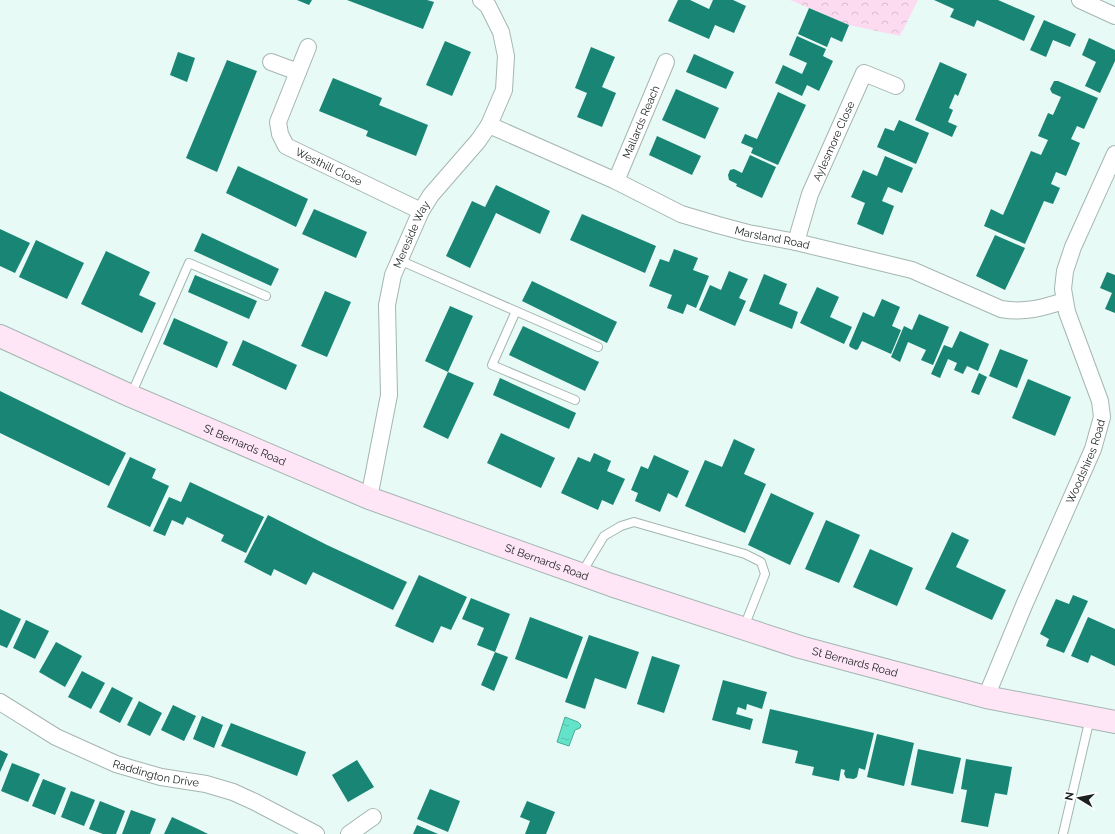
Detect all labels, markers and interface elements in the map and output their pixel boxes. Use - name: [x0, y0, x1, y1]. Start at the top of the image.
- street label: Mallards Reach: [620, 83, 662, 161]
- street label: Aylesmore Close: [810, 98, 857, 183]
- street label: Westhill Close: [293, 145, 365, 188]
- street label: Mereside Way: [390, 198, 432, 270]
- street label: Marsland Road: [733, 223, 811, 252]
- street label: Woodshires Road: [1063, 418, 1108, 506]
- street label: St Bernards Road: [202, 421, 288, 468]
- street label: St Bernards Road: [503, 541, 591, 583]
- street label: St Bernards Road: [811, 644, 899, 680]
- street label: Raddington Drive: [111, 757, 200, 789]
- north arrow: [1059, 778, 1099, 818]
- text: N: [1063, 791, 1077, 802]

